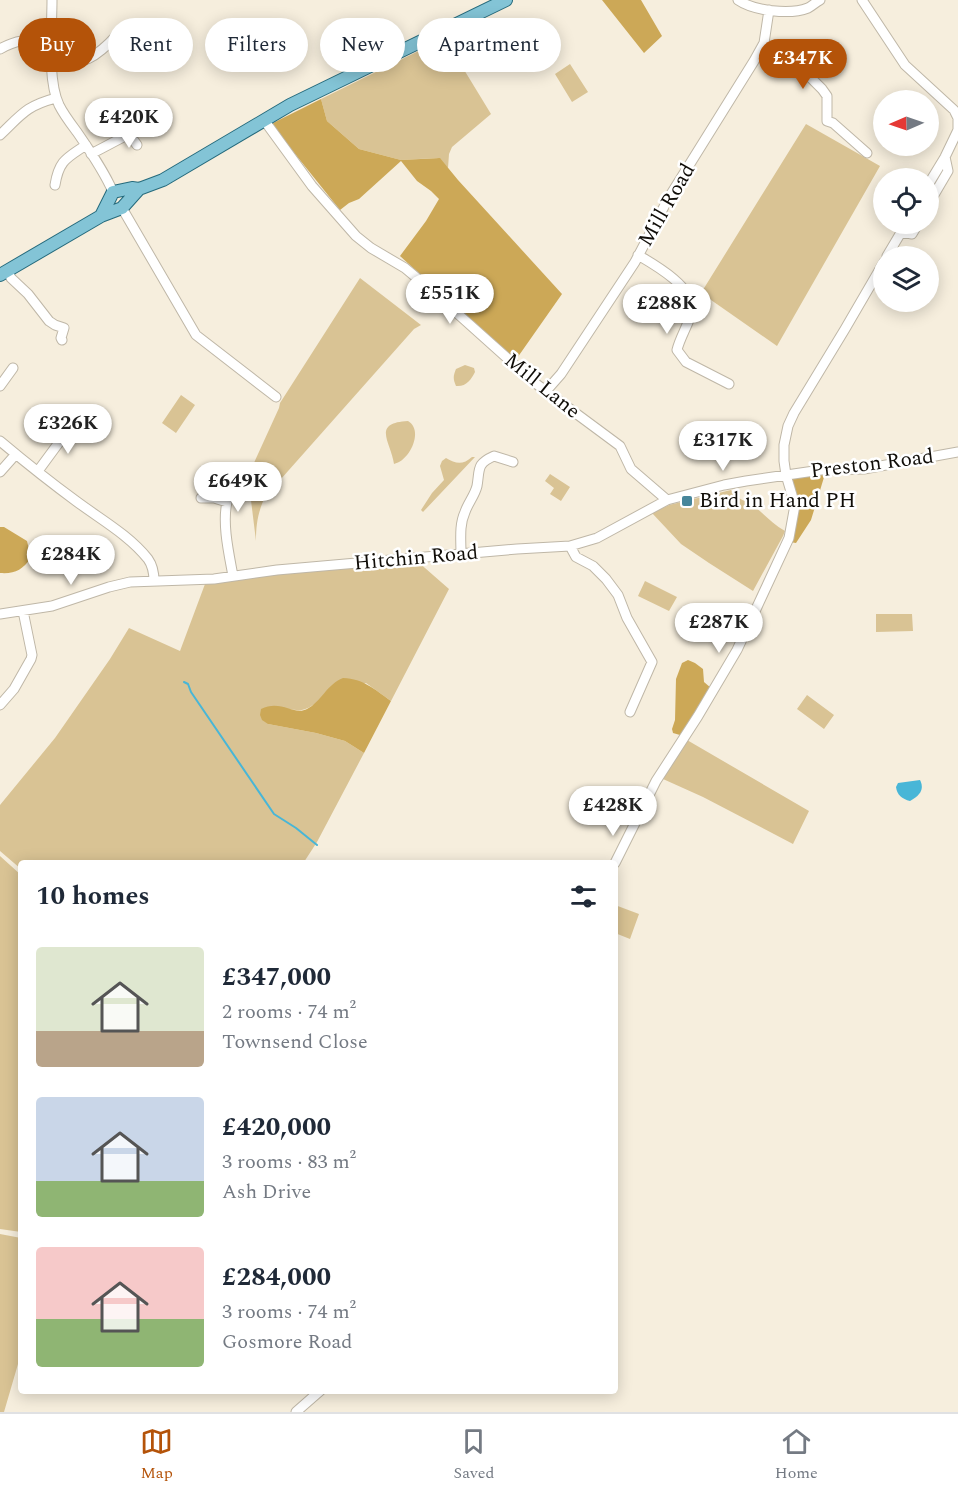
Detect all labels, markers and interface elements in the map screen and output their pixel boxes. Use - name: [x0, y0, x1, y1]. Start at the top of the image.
- chip: Buy: [18, 18, 96, 72]
- chip: Rent: [108, 18, 193, 72]
- chip: Filters: [205, 18, 308, 72]
- chip: New: [320, 18, 405, 72]
- chip: Apartment: [417, 18, 561, 72]
- pin: £347K: [761, 39, 845, 90]
- text: £347K: [773, 43, 833, 73]
- north arrow: [873, 90, 939, 156]
- map controls: [873, 90, 939, 312]
- pin: £420K: [87, 98, 171, 149]
- text: £420K: [99, 102, 159, 132]
- street label: Mill Road: [630, 157, 704, 253]
- button: locate: [873, 168, 939, 234]
- button: layers: [873, 246, 939, 312]
- pin: £551K: [408, 274, 492, 325]
- text: £551K: [420, 278, 480, 308]
- pin: £288K: [625, 284, 709, 335]
- text: £288K: [637, 288, 697, 318]
- street label: Mill Lane: [497, 345, 587, 427]
- pin: £326K: [26, 404, 110, 455]
- text: £326K: [38, 408, 98, 438]
- pin: £317K: [681, 421, 765, 472]
- text: £317K: [693, 425, 753, 455]
- street label: Preston Road: [808, 441, 936, 487]
- pin: £649K: [196, 462, 280, 513]
- text: £649K: [208, 466, 268, 496]
- place label: Bird in Hand PH: [699, 485, 856, 517]
- marker: Bird in Hand PH: [680, 494, 694, 508]
- pin: £284K: [29, 535, 113, 586]
- street label: Hitchin Road: [353, 537, 479, 579]
- text: £284K: [41, 539, 101, 569]
- pin: £287K: [677, 603, 761, 654]
- text: £287K: [689, 607, 749, 637]
- pin: £428K: [571, 786, 655, 837]
- text: £428K: [583, 790, 643, 820]
- text: 10 homes: [36, 876, 150, 916]
- icon: filters: [567, 880, 600, 913]
- text: £347,000: [222, 957, 331, 997]
- icon: home: [84, 971, 156, 1043]
- text: 2 rooms · 74 m²: [222, 997, 356, 1027]
- text: Townsend Close: [222, 1027, 368, 1057]
- text: £420,000: [222, 1107, 331, 1147]
- icon: home: [84, 1121, 156, 1193]
- text: 3 rooms · 83 m²: [222, 1147, 356, 1177]
- text: Ash Drive: [222, 1177, 311, 1207]
- text: £284,000: [222, 1257, 331, 1297]
- icon: home: [84, 1271, 156, 1343]
- text: 3 rooms · 74 m²: [222, 1297, 356, 1327]
- text: Gosmore Road: [222, 1327, 353, 1357]
- tab: Map: [140, 1425, 173, 1485]
- tab: Saved: [453, 1425, 494, 1485]
- tab: Home: [775, 1425, 818, 1485]

